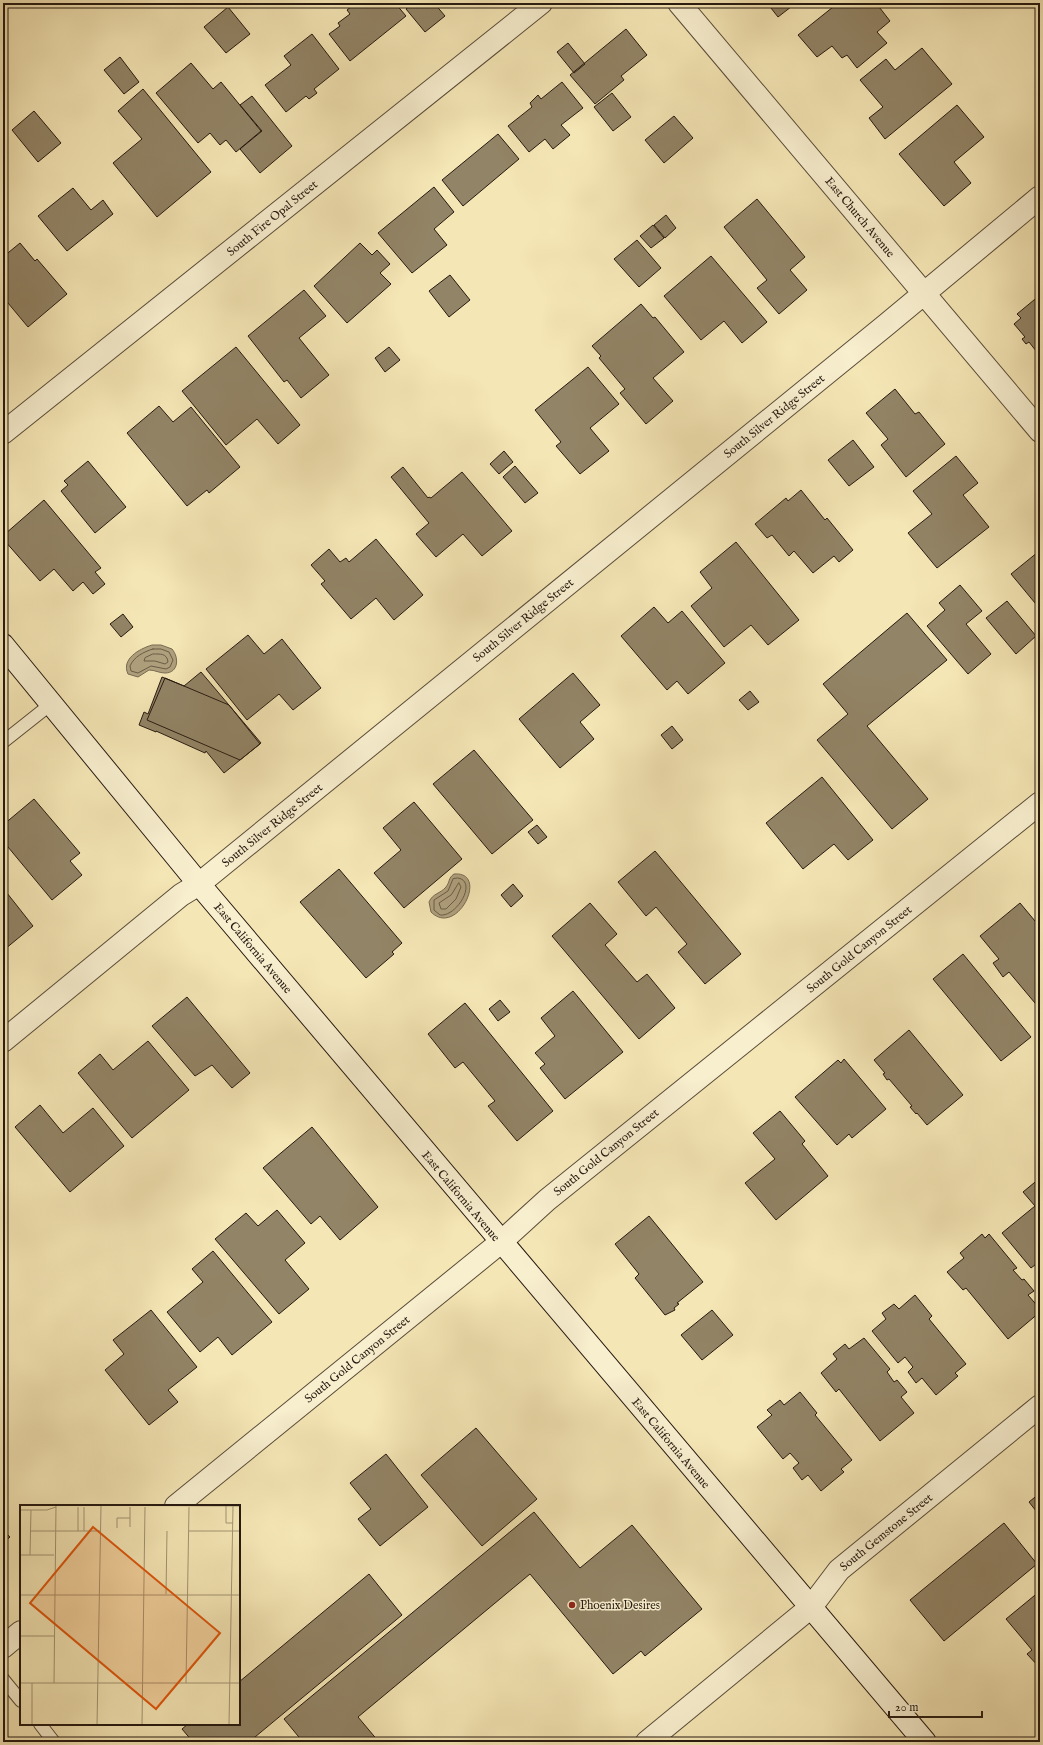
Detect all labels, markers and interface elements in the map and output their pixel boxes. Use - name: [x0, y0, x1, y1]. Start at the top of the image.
- street label: East Church Avenue: [821, 174, 898, 261]
- street label: South Fire Opal Street: [224, 177, 321, 260]
- street label: South Silver Ridge Street: [721, 371, 828, 462]
- street label: South Silver Ridge Street: [470, 575, 577, 666]
- street label: South Silver Ridge Street: [219, 780, 326, 871]
- street label: East California Avenue: [210, 900, 295, 997]
- street label: South Gold Canyon Street: [804, 902, 915, 996]
- street label: South Gold Canyon Street: [551, 1105, 662, 1199]
- street label: East California Avenue: [418, 1148, 503, 1245]
- street label: South Gold Canyon Street: [302, 1312, 413, 1406]
- street label: East California Avenue: [628, 1395, 713, 1492]
- street label: South Gemstone Street: [837, 1490, 936, 1575]
- inset map: [20, 1505, 240, 1725]
- place label: Phoenix Desires: [580, 1598, 660, 1613]
- marker: Phoenix Desires: [567, 1600, 577, 1610]
- scale bar: [889, 1693, 982, 1719]
- text: 20 m: [895, 1700, 918, 1715]

